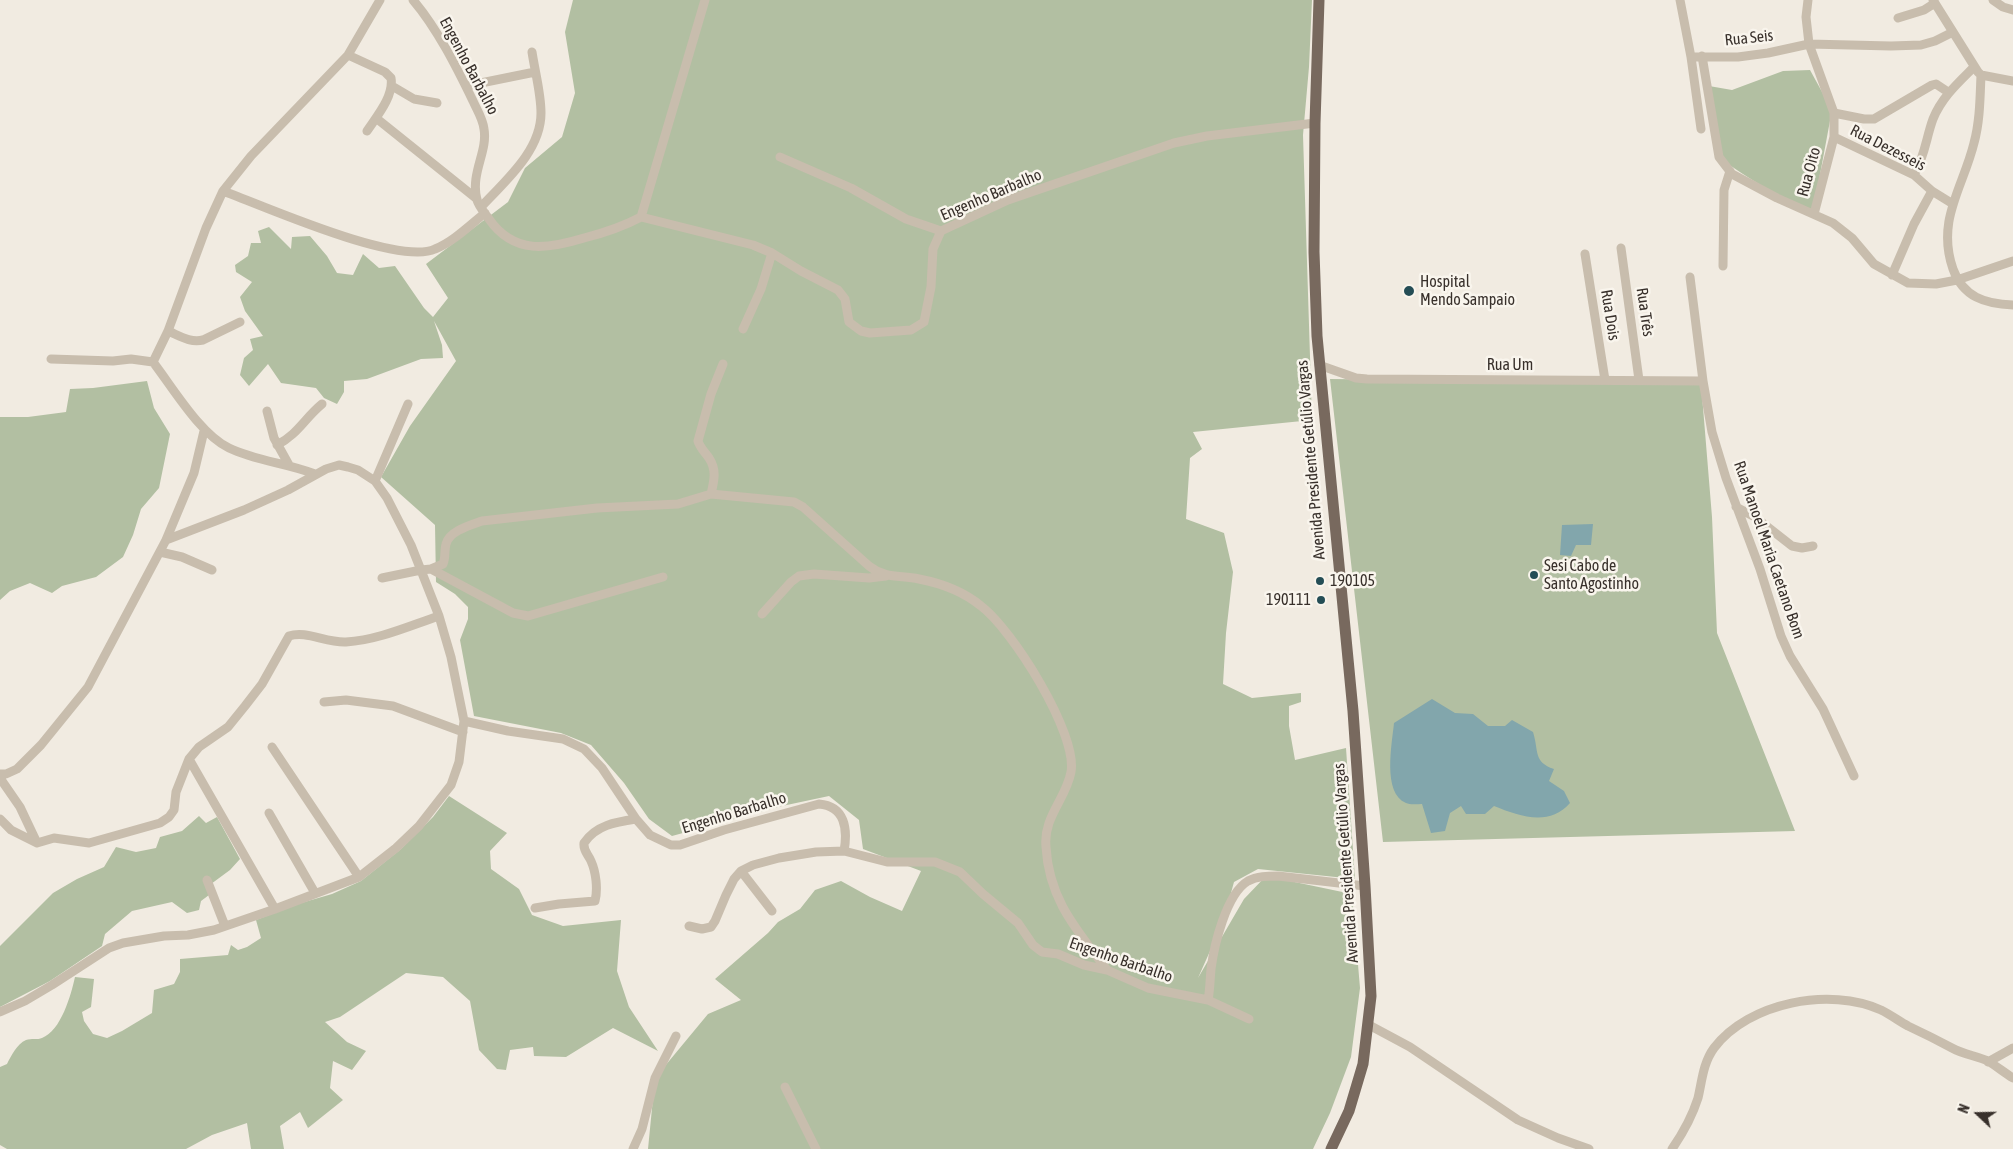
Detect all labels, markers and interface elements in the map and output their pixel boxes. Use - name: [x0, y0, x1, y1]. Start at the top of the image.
- street label: Engenho Barbalho: [435, 14, 503, 118]
- street label: Rua Seis: [1724, 26, 1774, 50]
- street label: Rua Dezesseis: [1847, 121, 1929, 175]
- street label: Rua Oito: [1793, 145, 1825, 199]
- street label: Engenho Barbalho: [938, 165, 1044, 225]
- place label: Hospital Mendo Sampaio: [1420, 272, 1515, 310]
- marker: Hospital Mendo Sampaio: [1402, 284, 1416, 298]
- street label: Rua Três: [1632, 286, 1658, 338]
- street label: Rua Dois: [1597, 288, 1623, 342]
- street label: Rua Um: [1487, 355, 1533, 375]
- street label: Avenida Presidente Getúlio Vargas: [1293, 359, 1329, 561]
- street label: Rua Manoel Maria Caetano Bom: [1730, 459, 1808, 641]
- place label: Sesi Cabo de Santo Agostinho: [1544, 556, 1639, 594]
- marker: Sesi Cabo de Santo Agostinho: [1528, 569, 1540, 581]
- place label: 190105: [1330, 571, 1375, 591]
- marker: 190105: [1314, 575, 1326, 587]
- place label: 190111: [1266, 590, 1311, 610]
- marker: 190111: [1315, 594, 1327, 606]
- street label: Avenida Presidente Getúlio Vargas: [1329, 762, 1363, 964]
- street label: Engenho Barbalho: [680, 788, 788, 838]
- street label: Engenho Barbalho: [1067, 933, 1175, 987]
- north arrow: [1953, 1089, 2003, 1139]
- text: N: [1955, 1102, 1973, 1115]

